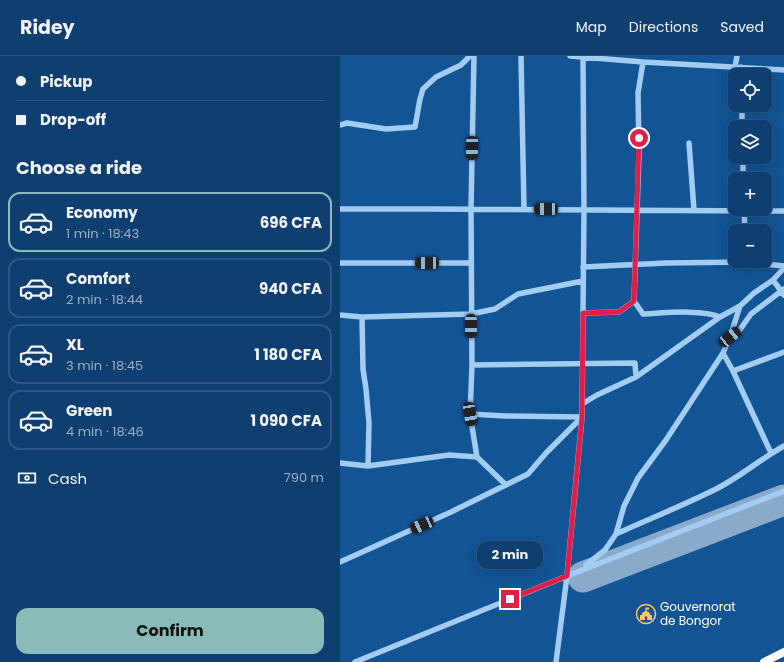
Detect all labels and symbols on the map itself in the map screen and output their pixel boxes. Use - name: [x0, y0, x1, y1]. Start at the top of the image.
- route start: [630, 129, 648, 147]
- car: [466, 136, 478, 160]
- car: [534, 203, 558, 215]
- car: [415, 257, 439, 269]
- car: [465, 314, 477, 338]
- car: [717, 325, 743, 349]
- car: [462, 401, 478, 427]
- car: [409, 515, 435, 535]
- callout: 2 min: [477, 541, 543, 569]
- route end: [501, 590, 519, 608]
- place label: Gouvernorat de Bongor: [660, 598, 736, 629]
- public building icon: Gouvernorat de Bongor: [635, 603, 657, 625]

